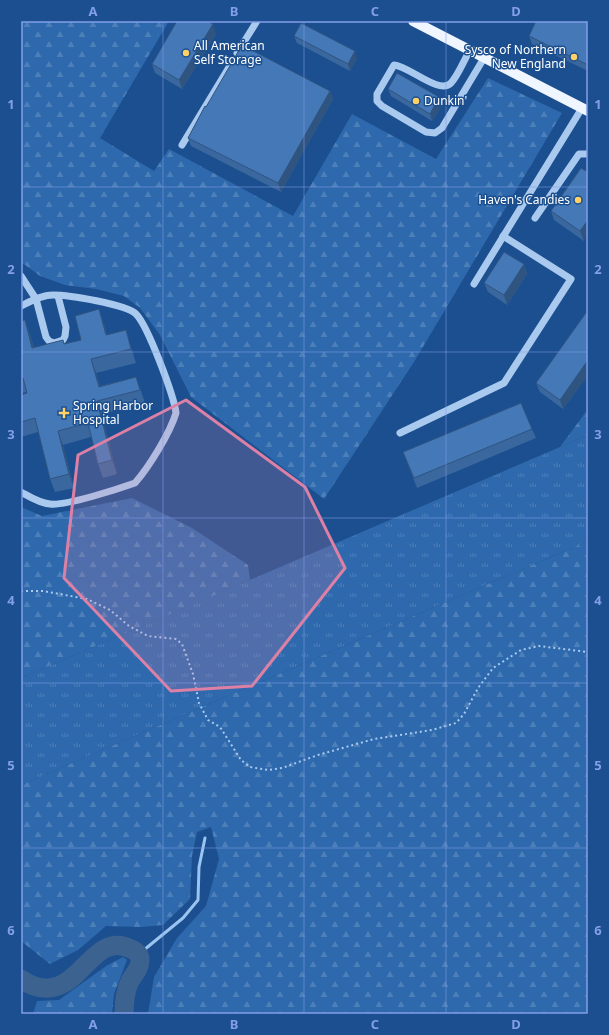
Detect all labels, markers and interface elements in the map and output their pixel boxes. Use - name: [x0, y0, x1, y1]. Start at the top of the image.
- text: A: [89, 2, 98, 20]
- text: B: [230, 2, 238, 20]
- text: C: [371, 2, 379, 20]
- text: D: [511, 2, 521, 20]
- place label: All American Self Storage: [194, 37, 265, 68]
- place label: Sysco of Northern New England: [465, 41, 566, 72]
- marker: All American Self Storage: [181, 48, 191, 58]
- marker: Sysco of Northern New England: [569, 52, 579, 62]
- place label: Dunkin': [424, 92, 467, 109]
- text: 1: [7, 95, 15, 113]
- text: 1: [594, 95, 602, 113]
- marker: Dunkin': [411, 96, 421, 106]
- place label: Haven's Candies: [478, 191, 570, 208]
- marker: Haven's Candies: [573, 195, 583, 205]
- text: 2: [7, 260, 15, 278]
- text: 2: [594, 260, 602, 278]
- place label: Spring Harbor Hospital: [73, 397, 153, 428]
- marker: Spring Harbor Hospital: [58, 407, 70, 419]
- text: 3: [7, 425, 15, 443]
- text: 3: [594, 425, 602, 443]
- text: 4: [7, 591, 15, 609]
- text: 4: [594, 591, 602, 609]
- text: 5: [7, 756, 15, 774]
- text: 5: [594, 756, 602, 774]
- text: 6: [7, 921, 15, 939]
- text: 6: [594, 921, 602, 939]
- text: A: [89, 1015, 98, 1033]
- text: B: [230, 1015, 238, 1033]
- text: C: [371, 1015, 379, 1033]
- text: D: [511, 1015, 521, 1033]

